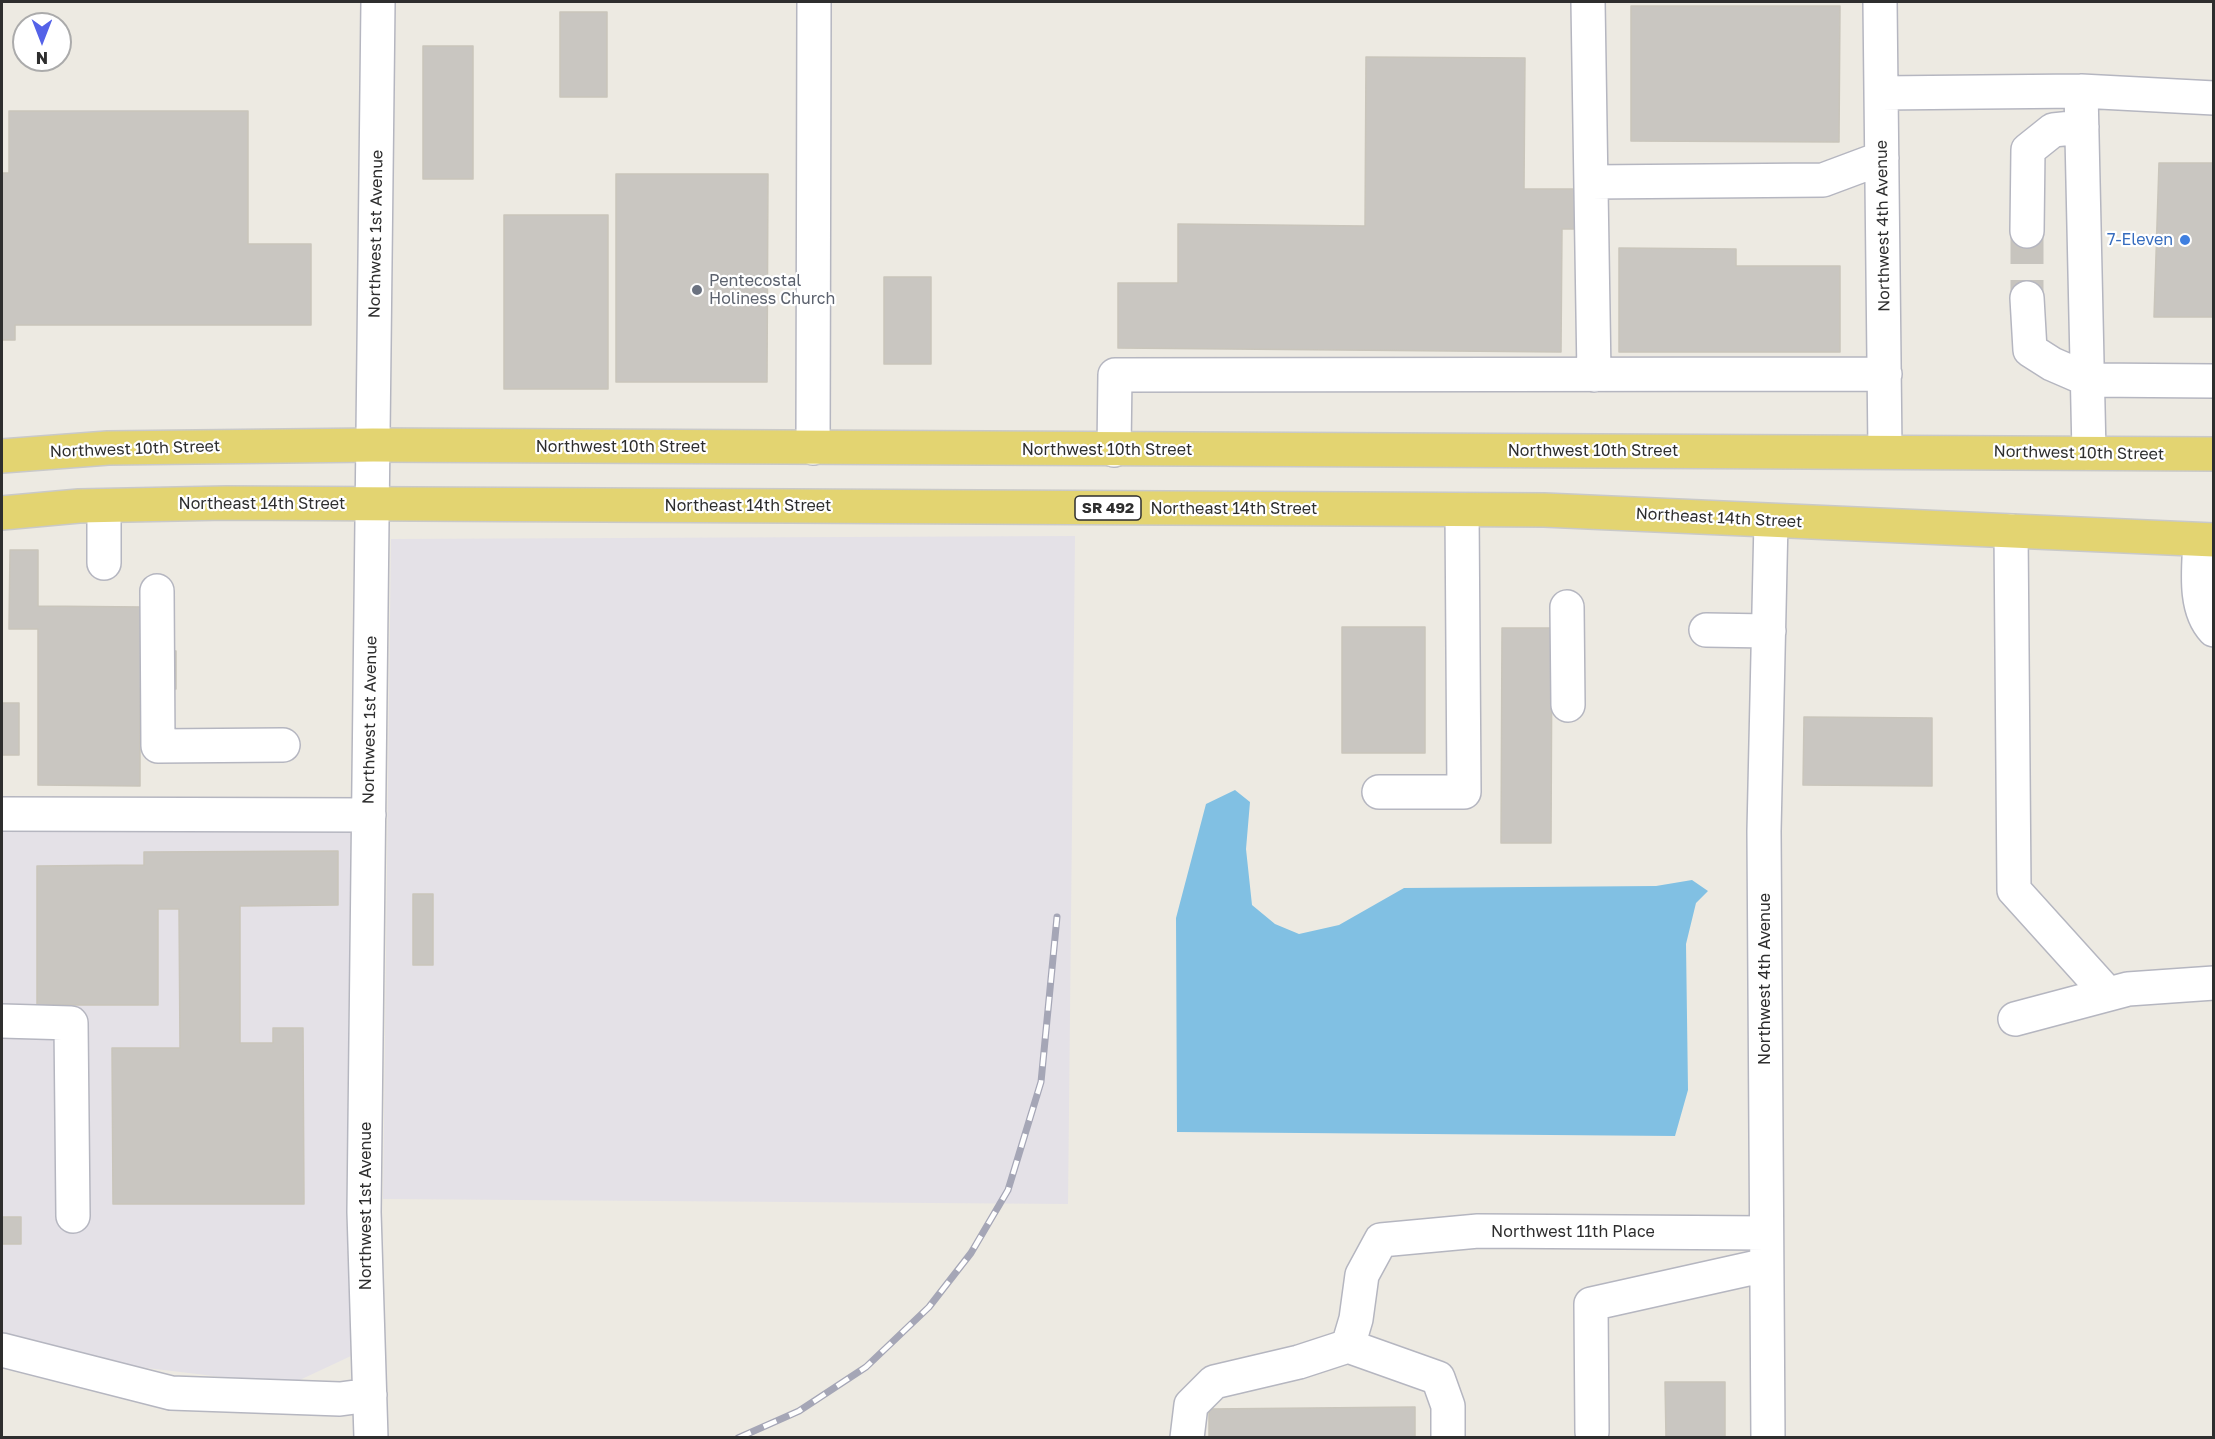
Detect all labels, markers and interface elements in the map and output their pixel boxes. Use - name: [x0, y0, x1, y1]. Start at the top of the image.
- north arrow: [12, 12, 72, 72]
- text: N: [36, 48, 48, 68]
- street label: Northwest 4th Avenue: [1872, 140, 1894, 312]
- street label: Northwest 1st Avenue: [365, 150, 387, 318]
- place label: 7-Eleven: [2107, 230, 2173, 250]
- marker: 7-Eleven: [2178, 233, 2192, 247]
- place label: Pentecostal Holiness Church: [709, 271, 835, 309]
- marker: Pentecostal Holiness Church: [690, 283, 704, 297]
- street label: Northwest 10th Street: [49, 436, 221, 462]
- street label: Northwest 10th Street: [536, 437, 706, 457]
- street label: Northwest 10th Street: [1022, 440, 1192, 460]
- street label: Northwest 10th Street: [1508, 441, 1678, 461]
- street label: Northwest 10th Street: [1994, 442, 2164, 464]
- street label: Northeast 14th Street: [179, 494, 345, 514]
- street label: Northeast 14th Street: [665, 496, 831, 516]
- road number: SR 492: [1075, 496, 1141, 520]
- street label: Northeast 14th Street: [1151, 499, 1317, 519]
- street label: Northeast 14th Street: [1635, 504, 1803, 532]
- street label: Northwest 1st Avenue: [359, 636, 381, 804]
- street label: Northwest 4th Avenue: [1755, 893, 1775, 1065]
- street label: Northwest 1st Avenue: [356, 1122, 376, 1290]
- street label: Northwest 11th Place: [1491, 1222, 1655, 1242]

